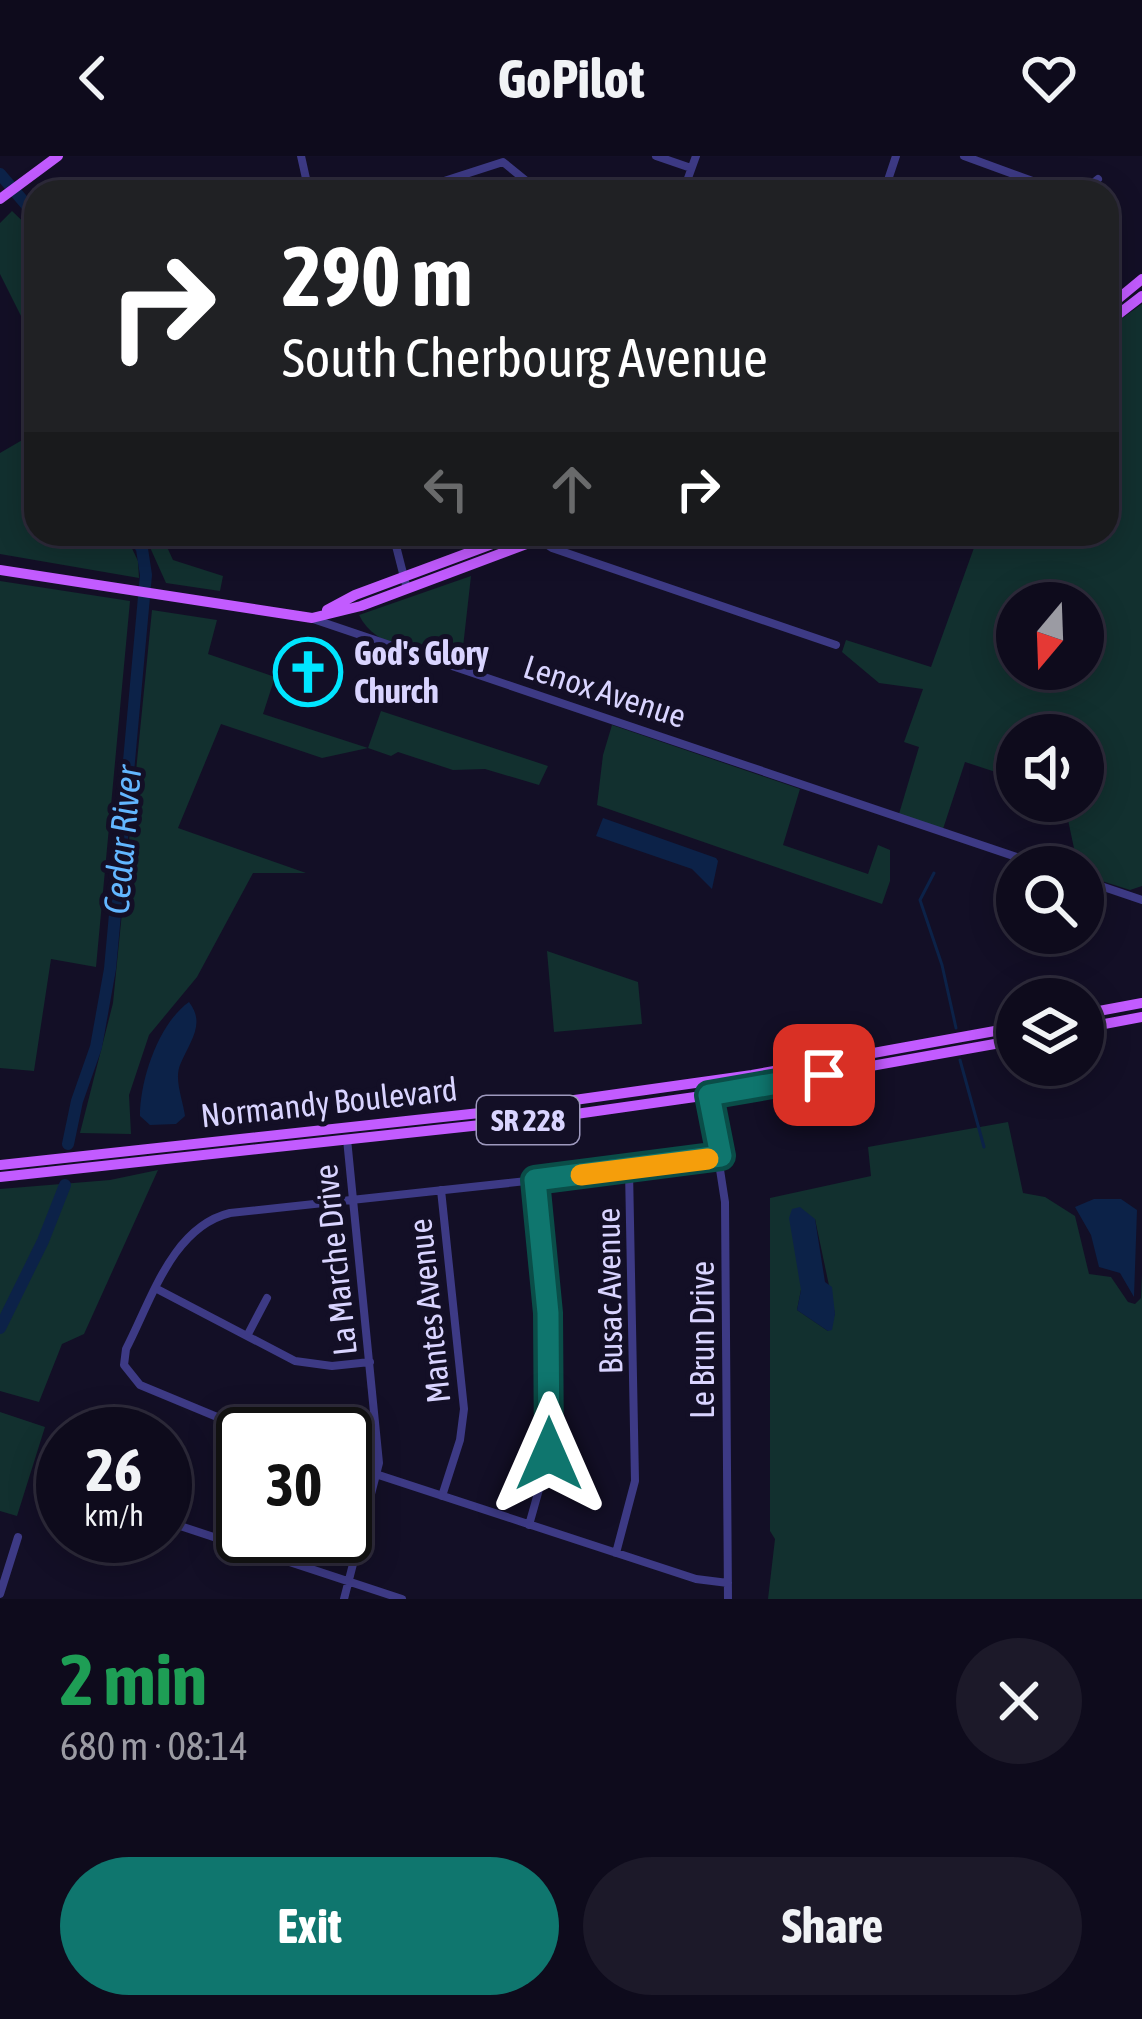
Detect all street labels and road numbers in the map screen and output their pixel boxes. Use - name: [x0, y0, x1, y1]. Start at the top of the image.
- street label: Lenox Avenue: [519, 647, 691, 735]
- street label: Normandy Boulevard: [199, 1070, 459, 1134]
- road number: SR 228: [477, 1096, 579, 1144]
- street label: La Marche Drive: [306, 1163, 364, 1357]
- street label: Busac Avenue: [589, 1207, 629, 1375]
- street label: Mantes Avenue: [400, 1217, 458, 1405]
- street label: Le Brun Drive: [683, 1261, 721, 1419]

